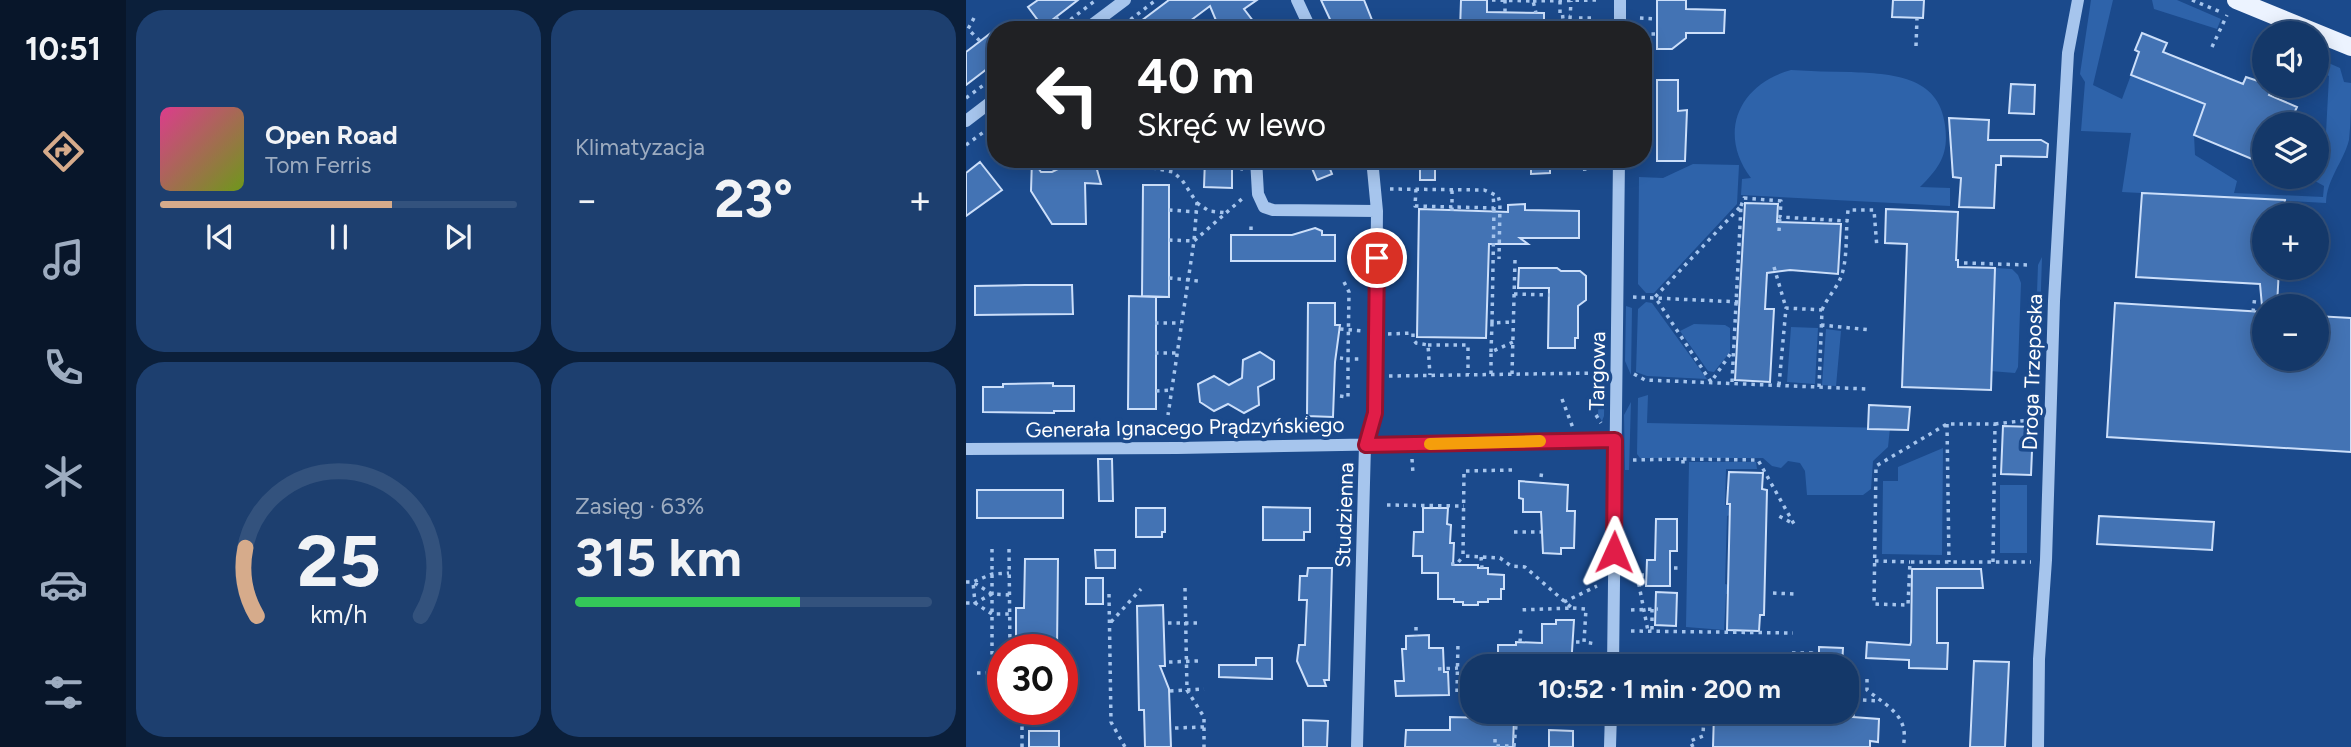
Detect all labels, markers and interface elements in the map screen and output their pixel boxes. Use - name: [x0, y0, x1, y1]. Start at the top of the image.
- map controls: [2252, 21, 2329, 371]
- button: sound: [2252, 21, 2329, 98]
- text: 10:51: [25, 30, 101, 68]
- text: 40 m: [1137, 46, 1254, 105]
- icon: left: [1022, 49, 1113, 140]
- text: Skręć w lewo: [1137, 106, 1326, 144]
- button: layers: [2252, 112, 2329, 189]
- text: Open Road: [265, 119, 398, 151]
- icon: directions: [39, 127, 88, 176]
- text: Klimatyzacja: [575, 133, 705, 161]
- text: Tom Ferris: [265, 151, 371, 179]
- text: 23°: [714, 168, 793, 230]
- text: −: [575, 177, 599, 223]
- text: +: [908, 177, 932, 223]
- button: +: [2252, 203, 2329, 280]
- icon: previous: [201, 218, 239, 256]
- icon: pause: [320, 218, 358, 256]
- icon: next: [439, 218, 477, 256]
- pin: [1347, 228, 1407, 288]
- icon: music: [39, 235, 88, 284]
- icon: arrive: [1358, 239, 1396, 277]
- street label: Droga Trzeposka: [2017, 293, 2047, 451]
- button: −: [2252, 294, 2329, 371]
- street label: Targowa: [1584, 331, 1610, 411]
- icon: phone: [39, 343, 88, 392]
- street label: Generała Ignacego Prądzyńskiego: [1025, 412, 1345, 442]
- icon: climate: [39, 452, 88, 501]
- street label: Studzienna: [1330, 462, 1358, 568]
- text: Zasięg · 63%: [575, 492, 704, 520]
- position arrow: [1577, 515, 1651, 589]
- text: 25: [296, 517, 381, 604]
- text: 315 km: [575, 527, 742, 589]
- icon: car: [39, 560, 88, 609]
- text: km/h: [310, 598, 367, 628]
- speed limit sign: 30: [987, 634, 1078, 725]
- icon: filters: [39, 668, 88, 717]
- text: 10:52 · 1 min · 200 m: [1538, 673, 1781, 705]

